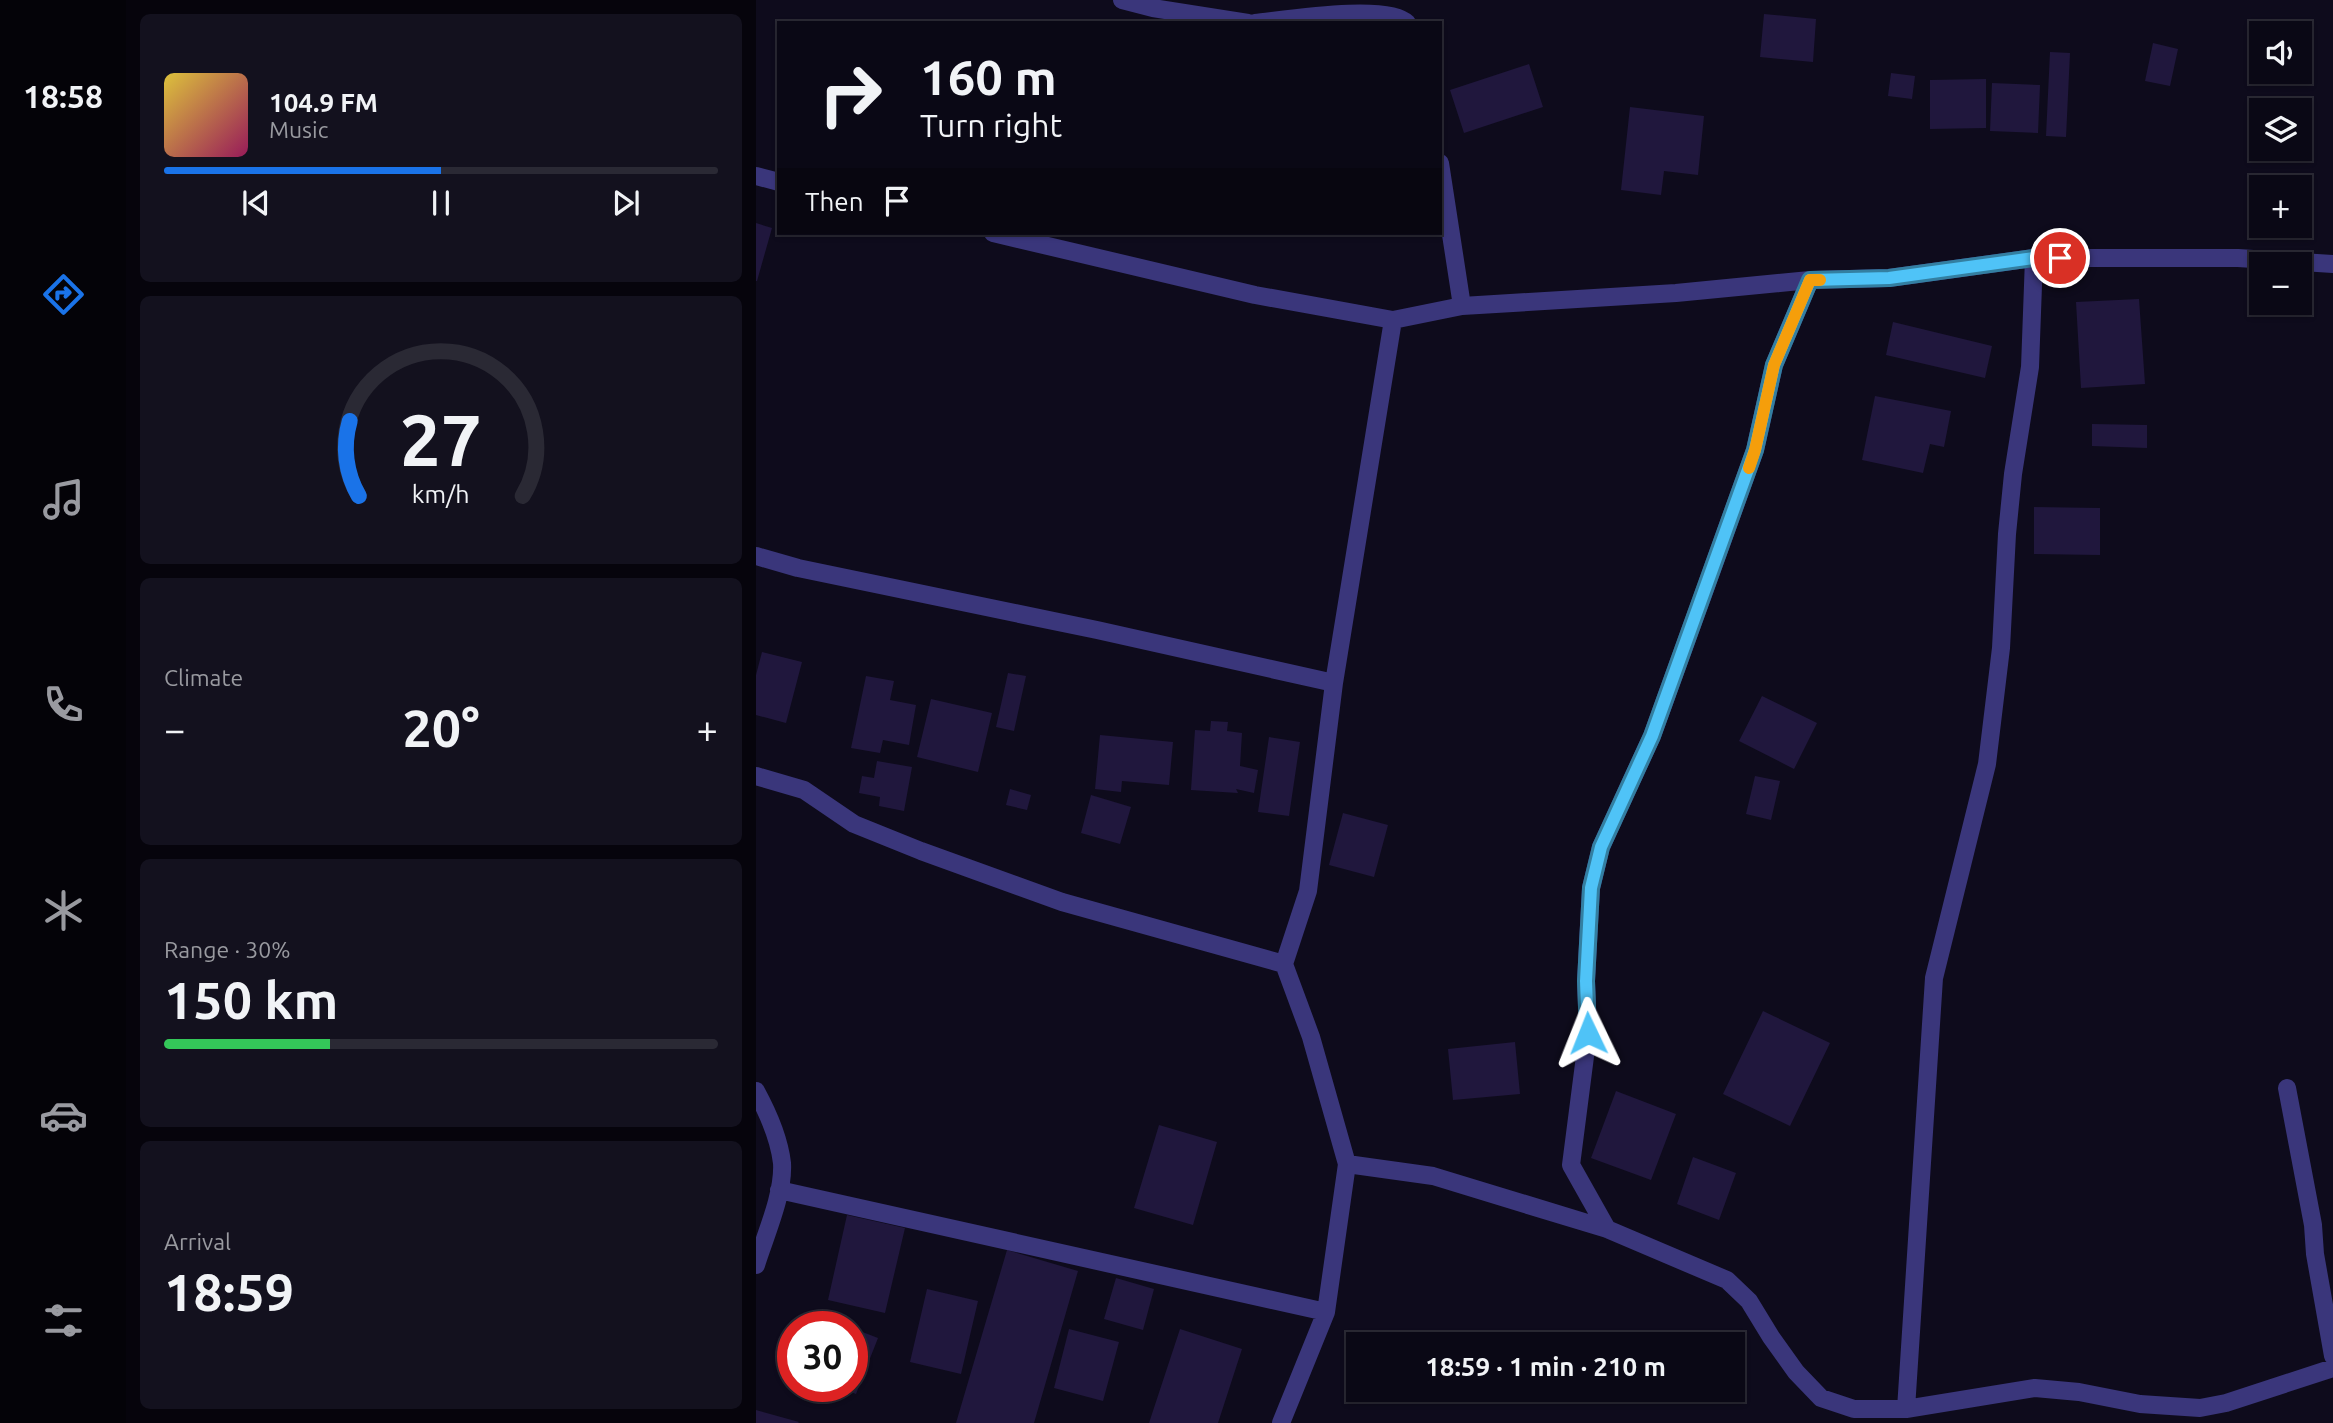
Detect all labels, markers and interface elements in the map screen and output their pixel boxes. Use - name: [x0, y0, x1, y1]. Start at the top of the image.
- map controls: [2249, 21, 2312, 315]
- button: sound: [2249, 21, 2312, 84]
- icon: right: [805, 49, 896, 140]
- text: 160 m: [920, 49, 1057, 104]
- text: 18:58: [23, 78, 103, 114]
- text: 104.9 FM: [269, 88, 378, 117]
- button: layers: [2249, 98, 2312, 161]
- text: Turn right: [920, 107, 1062, 143]
- text: Music: [269, 117, 328, 142]
- button: +: [2249, 175, 2312, 238]
- icon: arrive: [878, 182, 916, 220]
- icon: previous: [237, 184, 275, 222]
- icon: pause: [422, 184, 460, 222]
- icon: next: [607, 184, 645, 222]
- text: Then: [805, 187, 864, 216]
- pin: [2030, 228, 2090, 288]
- icon: arrive: [2041, 239, 2079, 277]
- button: −: [2249, 252, 2312, 315]
- icon: directions: [39, 270, 88, 319]
- text: 27: [400, 398, 482, 480]
- icon: music: [39, 475, 88, 524]
- text: km/h: [412, 479, 470, 507]
- text: Climate: [164, 665, 243, 690]
- icon: phone: [39, 680, 88, 729]
- text: 20°: [402, 699, 480, 757]
- text: −: [164, 708, 185, 750]
- text: +: [697, 708, 718, 750]
- icon: climate: [39, 886, 88, 935]
- text: Range · 30%: [164, 937, 291, 962]
- text: 150 km: [164, 971, 338, 1029]
- position arrow: [1551, 996, 1625, 1070]
- icon: car: [39, 1091, 88, 1140]
- text: Arrival: [164, 1229, 231, 1254]
- text: 18:59: [164, 1263, 294, 1321]
- icon: filters: [39, 1296, 88, 1345]
- speed limit sign: 30: [777, 1311, 868, 1402]
- text: 18:59 · 1 min · 210 m: [1425, 1352, 1666, 1381]

